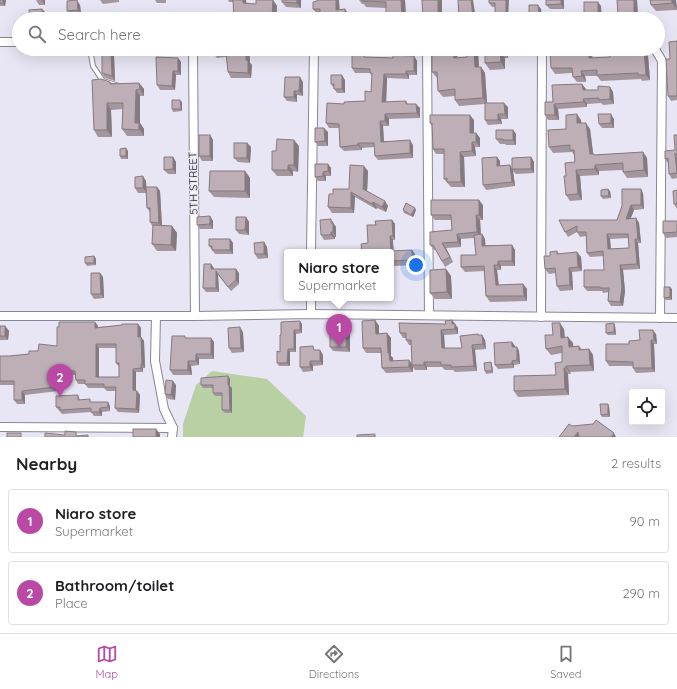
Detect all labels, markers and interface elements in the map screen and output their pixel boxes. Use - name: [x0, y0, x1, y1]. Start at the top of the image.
- search box: [12, 12, 665, 56]
- icon: search: [26, 23, 48, 45]
- text: Search here: [58, 25, 141, 44]
- street label: 5TH STREET: [185, 151, 201, 215]
- popup: [284, 249, 394, 301]
- your location: [406, 255, 426, 275]
- text: Niaro store: [298, 258, 380, 277]
- text: Supermarket: [298, 277, 376, 293]
- pin: 1: [326, 314, 352, 347]
- pin: 2: [47, 364, 73, 397]
- map controls: [629, 389, 665, 425]
- button: locate: [629, 389, 665, 425]
- text: Nearby: [16, 453, 77, 474]
- text: 2 results: [611, 455, 661, 471]
- text: Niaro store: [55, 504, 136, 523]
- text: 1: [27, 513, 33, 529]
- text: 90 m: [630, 513, 660, 529]
- text: Supermarket: [55, 523, 133, 539]
- text: Bathroom/toilet: [55, 576, 174, 595]
- text: 2: [26, 585, 34, 601]
- text: 290 m: [622, 585, 660, 601]
- text: Place: [55, 595, 88, 611]
- tab: Map: [95, 643, 118, 681]
- tab: Directions: [309, 643, 359, 681]
- tab: Saved: [550, 643, 582, 681]

